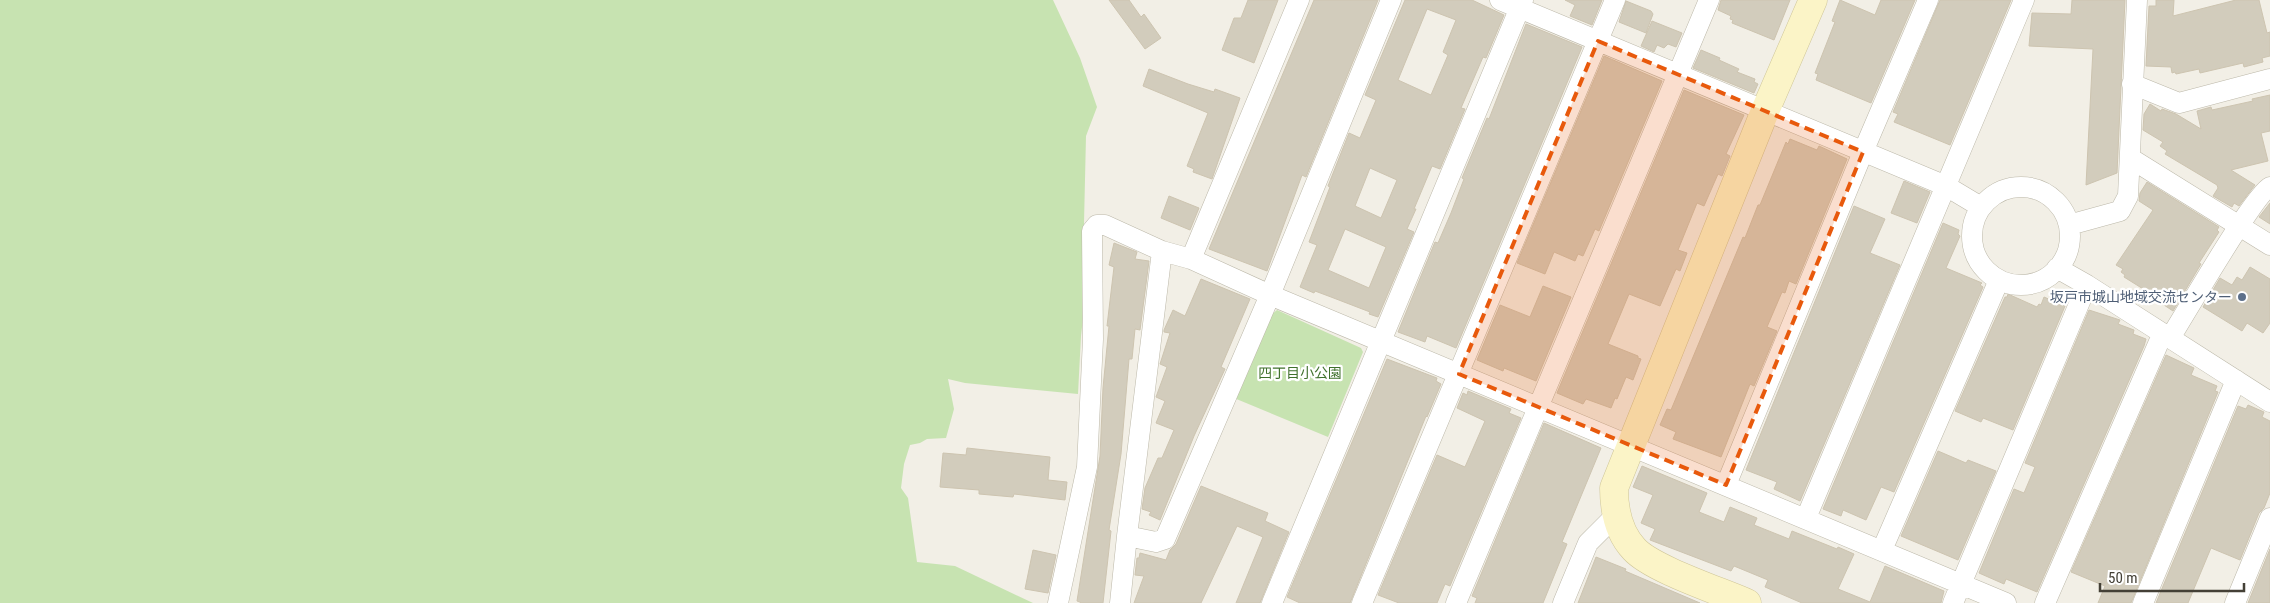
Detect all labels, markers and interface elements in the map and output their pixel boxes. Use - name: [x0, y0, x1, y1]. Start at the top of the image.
- place label: 坂戸市城山地域交流センター: [2050, 289, 2232, 305]
- marker: 坂戸市城山地域交流センター: [2236, 291, 2248, 303]
- park label: 四丁目小公園: [1258, 365, 1342, 381]
- scale bar: [2100, 560, 2244, 592]
- text: 50 m: [2108, 569, 2138, 587]

